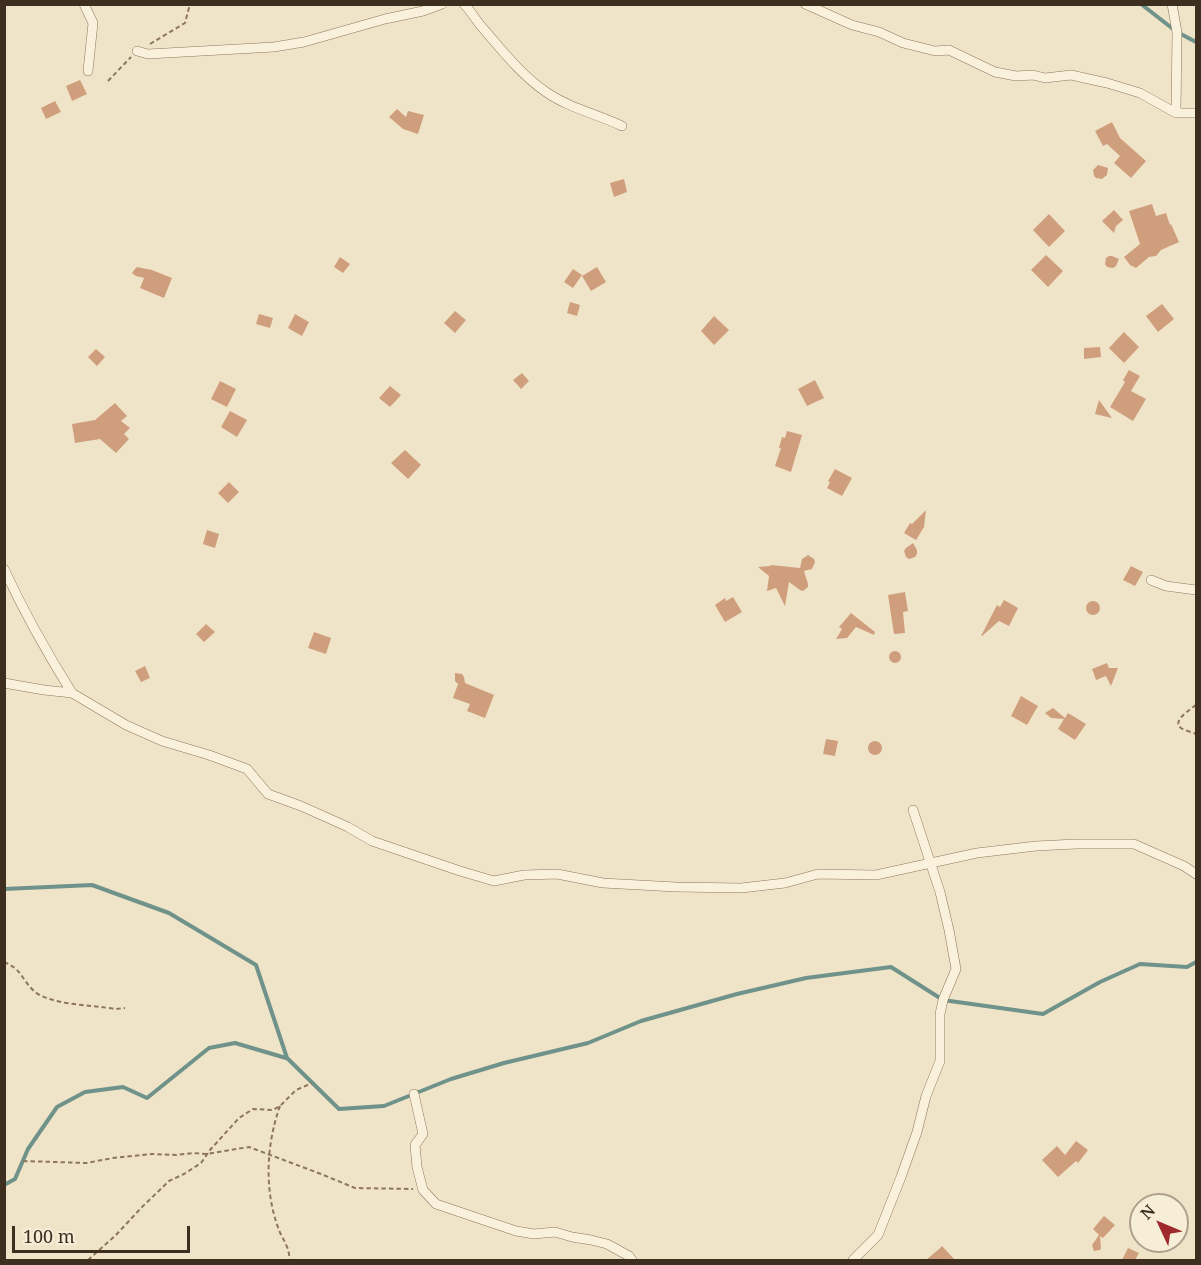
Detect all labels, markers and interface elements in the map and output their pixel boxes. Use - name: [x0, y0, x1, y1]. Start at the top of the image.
- north arrow: [1129, 1193, 1189, 1253]
- text: N: [1135, 1200, 1160, 1224]
- scale bar: [15, 1214, 194, 1252]
- text: 100 m: [23, 1224, 75, 1248]

